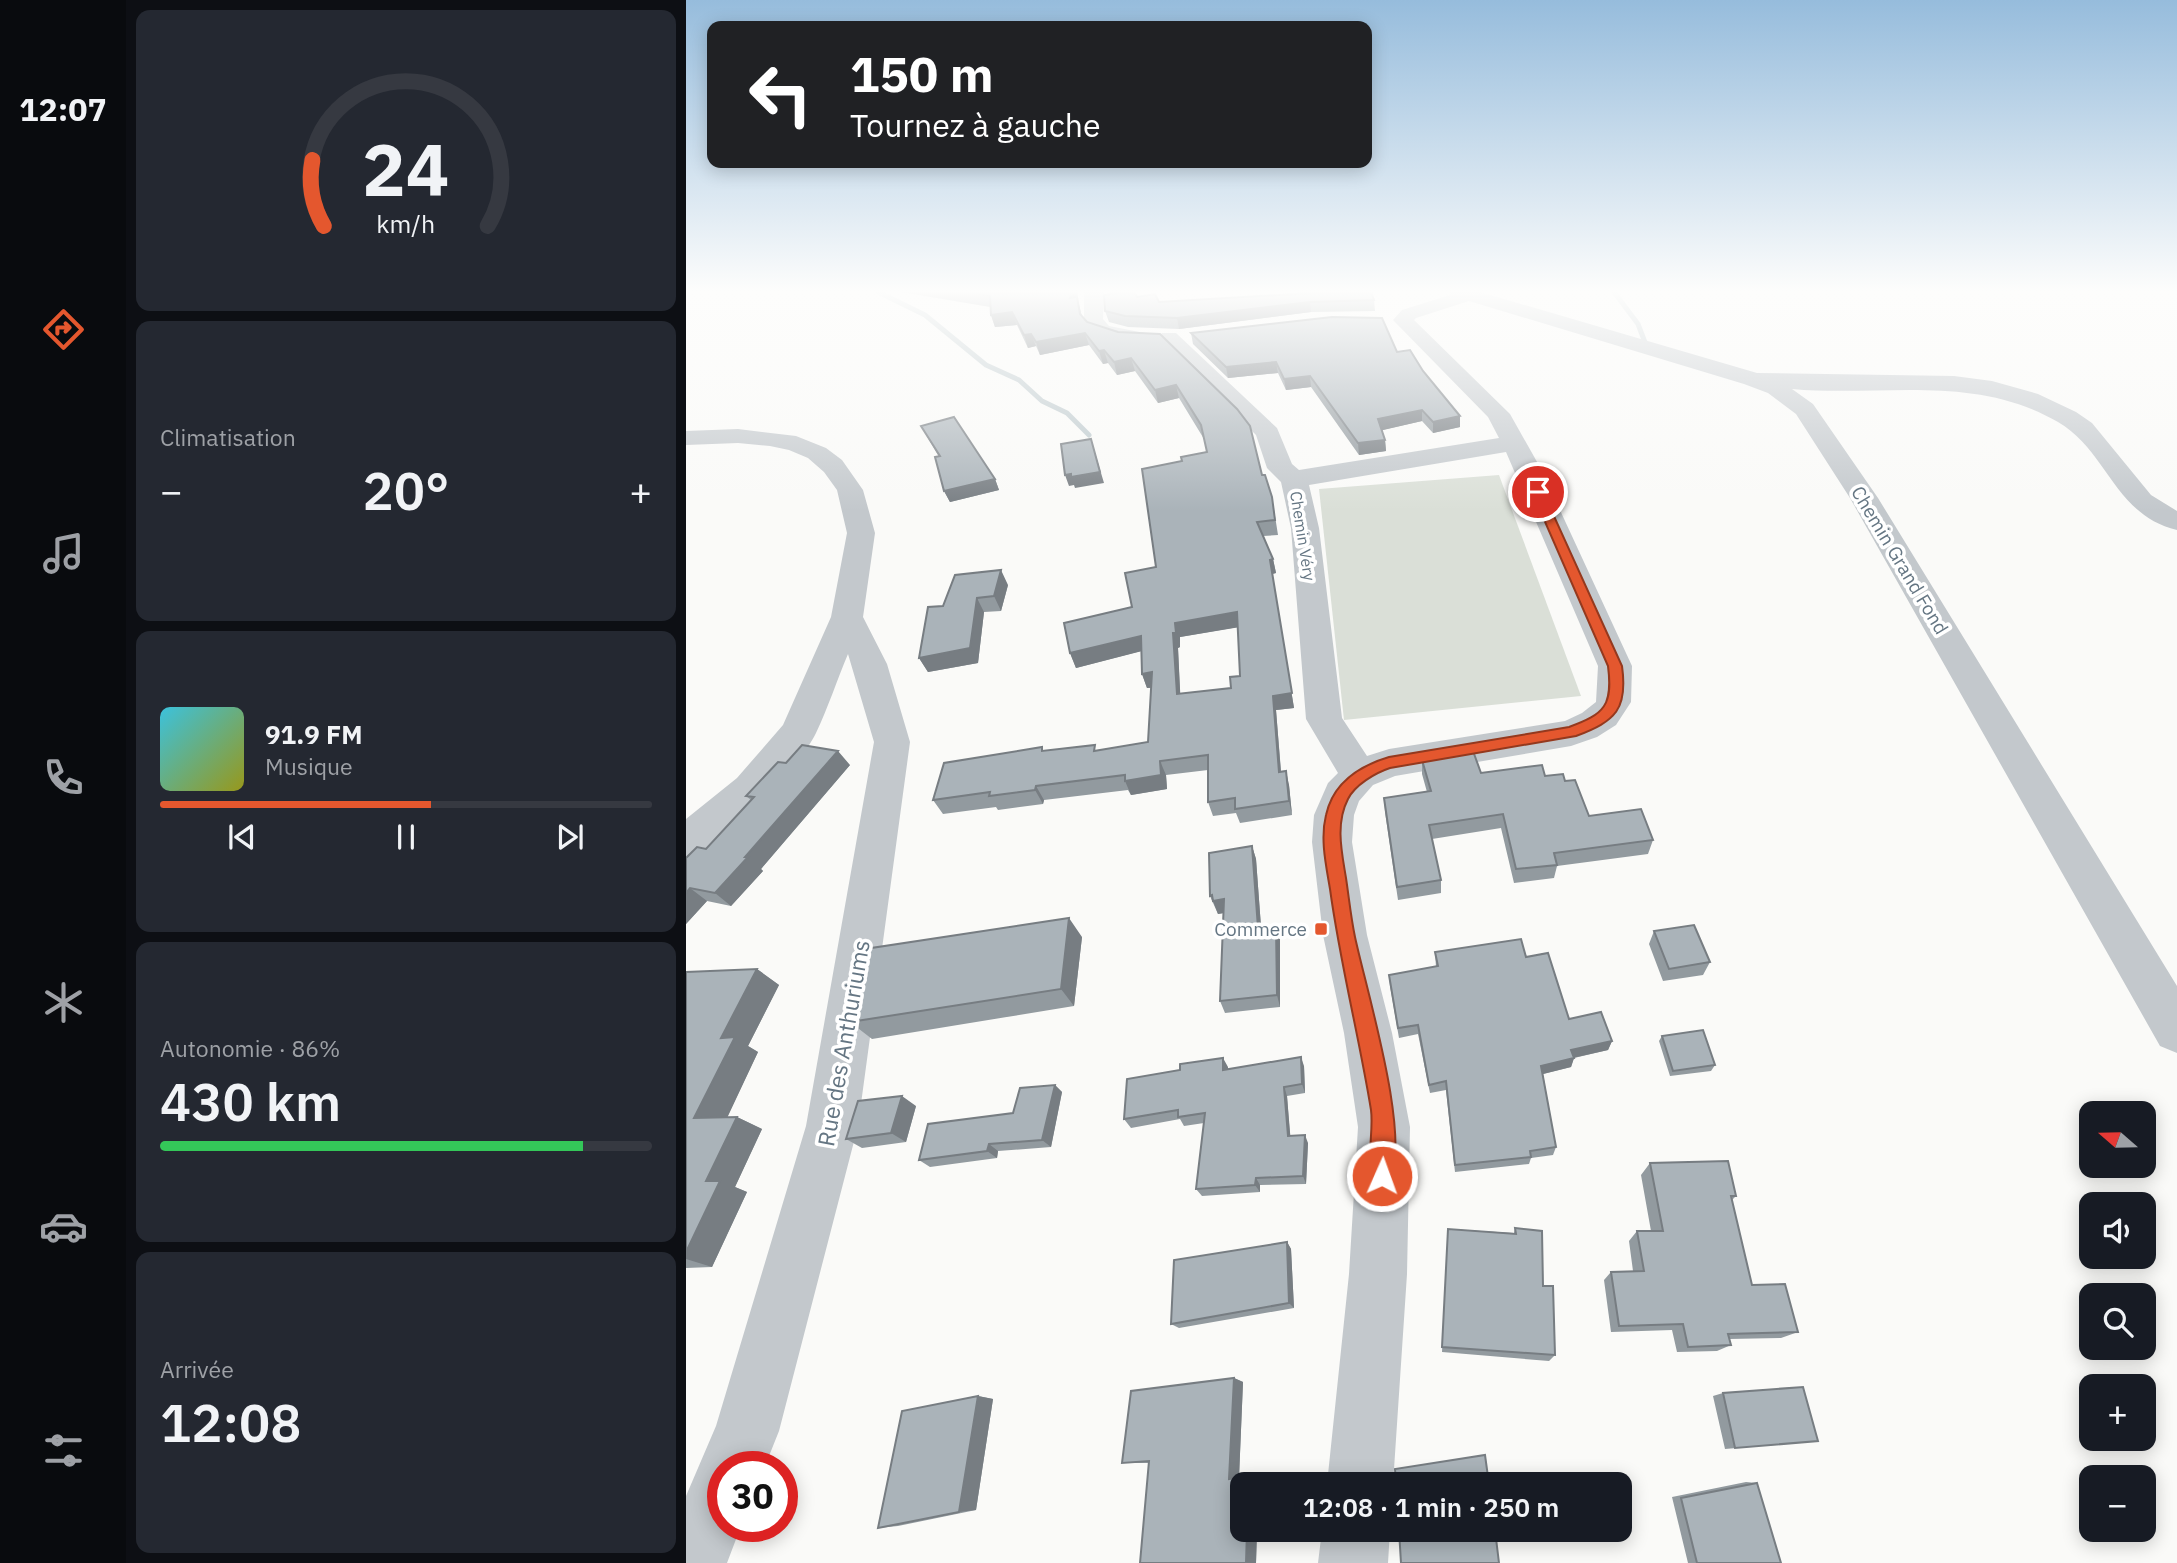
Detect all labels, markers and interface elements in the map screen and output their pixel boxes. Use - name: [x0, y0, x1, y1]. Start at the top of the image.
- text: 150 m: [850, 42, 994, 105]
- icon: left: [735, 49, 826, 140]
- text: 12:07: [19, 88, 107, 130]
- text: Tournez à gauche: [850, 104, 1101, 146]
- text: 24: [362, 122, 450, 217]
- text: km/h: [377, 207, 435, 240]
- icon: directions: [39, 305, 88, 354]
- text: Climatisation: [160, 422, 296, 452]
- text: 20°: [363, 457, 449, 524]
- pin: [1508, 462, 1568, 522]
- text: −: [160, 466, 183, 515]
- text: +: [629, 466, 652, 515]
- icon: arrive: [1519, 473, 1557, 511]
- street label: Chemin Grand Fond: [1846, 481, 1954, 639]
- street label: Chemin Véry: [1286, 490, 1320, 582]
- icon: music: [39, 529, 88, 578]
- text: 91.9 FM: [265, 717, 363, 751]
- text: Musique: [265, 751, 353, 781]
- icon: phone: [39, 753, 88, 802]
- icon: previous: [223, 818, 261, 856]
- icon: pause: [387, 818, 425, 856]
- icon: next: [551, 818, 589, 856]
- place label: Commerce: [1214, 917, 1307, 941]
- marker: Commerce: [1313, 921, 1329, 937]
- street label: Rue des Anthuriums: [810, 937, 876, 1149]
- icon: climate: [39, 978, 88, 1027]
- text: Autonomie · 86%: [160, 1033, 340, 1063]
- text: 430 km: [160, 1068, 341, 1135]
- north arrow: [2079, 1101, 2156, 1178]
- map controls: [2079, 1101, 2156, 1542]
- position arrow: [1345, 1139, 1419, 1213]
- button: sound: [2079, 1192, 2156, 1269]
- icon: car: [39, 1202, 88, 1251]
- button: search: [2079, 1283, 2156, 1360]
- text: Arrivée: [160, 1354, 234, 1384]
- button: +: [2079, 1374, 2156, 1451]
- text: 12:08: [160, 1389, 301, 1456]
- icon: filters: [39, 1426, 88, 1475]
- speed limit sign: 30: [707, 1451, 798, 1542]
- button: −: [2079, 1465, 2156, 1542]
- text: 12:08 · 1 min · 250 m: [1303, 1490, 1559, 1524]

